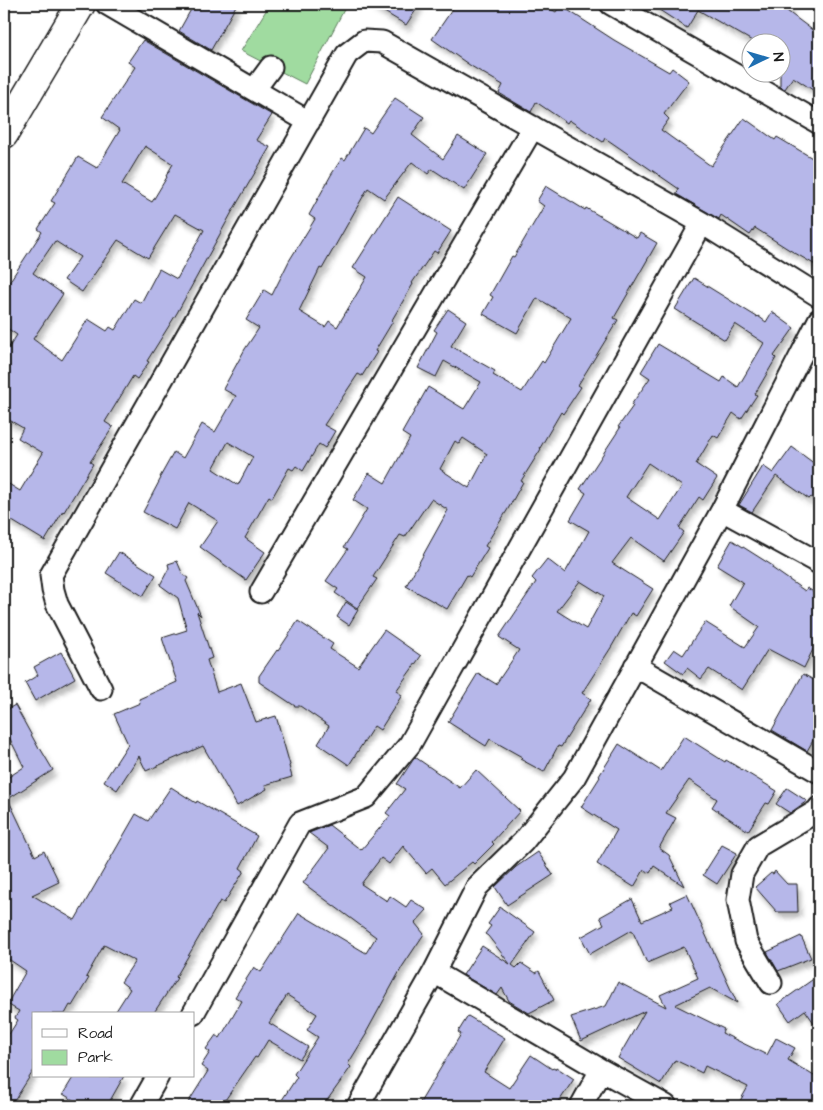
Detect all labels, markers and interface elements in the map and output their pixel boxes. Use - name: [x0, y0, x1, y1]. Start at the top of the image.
- north arrow: [740, 32, 790, 82]
- text: N: [768, 52, 788, 62]
- legend: [32, 1012, 195, 1078]
- text: Road: [78, 1023, 113, 1044]
- text: Park: [78, 1047, 113, 1068]

